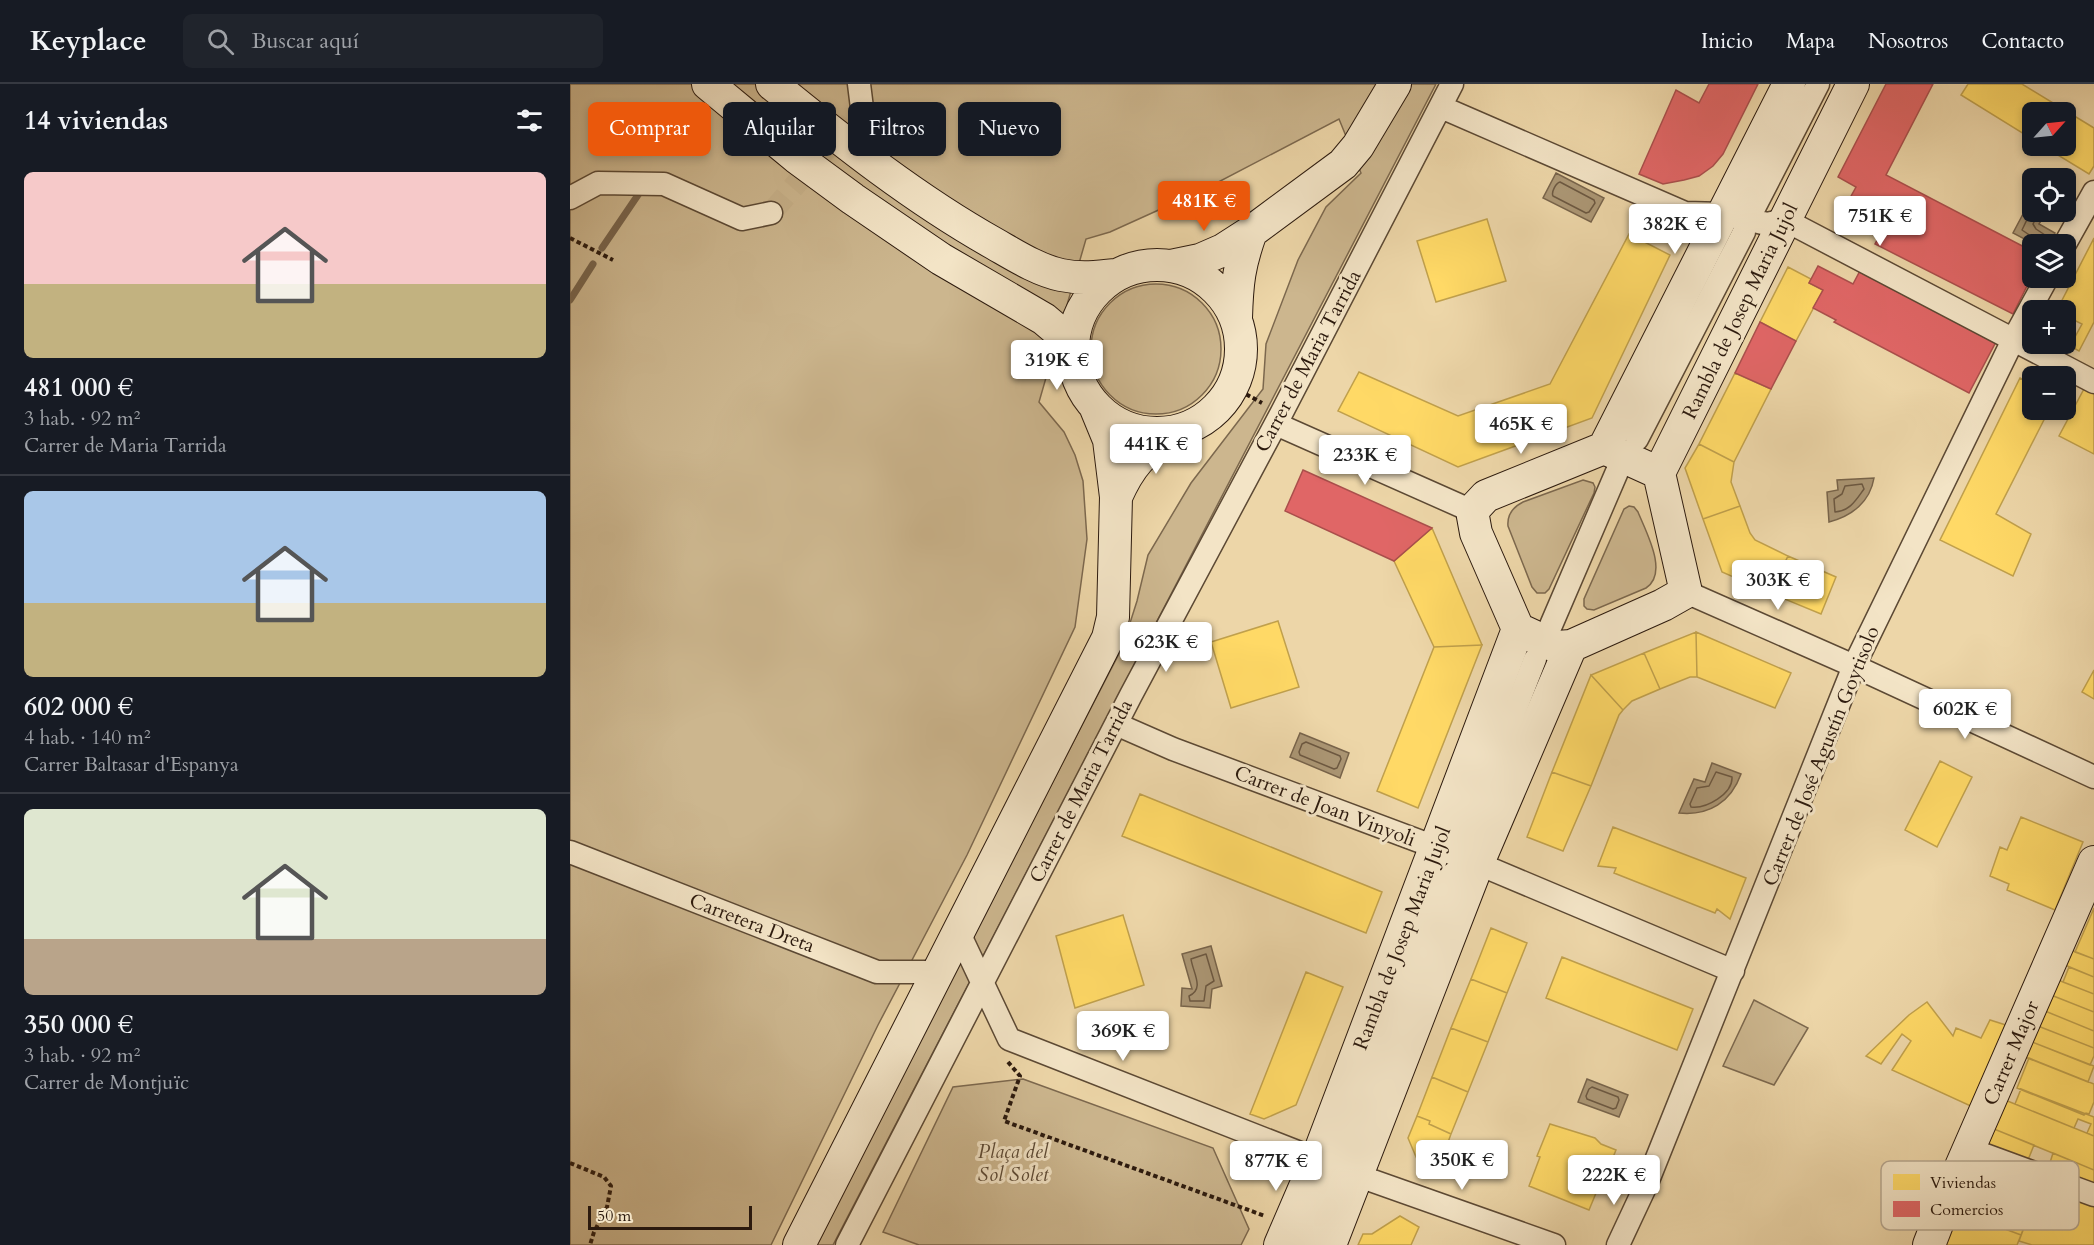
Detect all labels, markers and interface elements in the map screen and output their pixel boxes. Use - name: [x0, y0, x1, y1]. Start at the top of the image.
- search box: [183, 14, 603, 68]
- text: Keyplace: [30, 22, 147, 60]
- icon: search: [204, 25, 237, 58]
- text: Buscar aquí: [252, 26, 359, 56]
- text: Inicio: [1701, 27, 1753, 56]
- text: Mapa: [1786, 27, 1835, 56]
- text: Nosotros: [1868, 27, 1948, 56]
- text: Contacto: [1981, 27, 2064, 56]
- chip: Comprar: [588, 102, 711, 156]
- chip: Alquilar: [723, 102, 836, 156]
- chip: Filtros: [848, 102, 946, 156]
- chip: Nuevo: [958, 102, 1061, 156]
- north arrow: [2022, 102, 2076, 156]
- map controls: [2022, 102, 2076, 420]
- text: 14 viviendas: [24, 103, 168, 138]
- icon: filters: [513, 104, 546, 137]
- button: locate: [2022, 168, 2076, 222]
- pin: 481K €: [1155, 181, 1253, 232]
- text: 481K €: [1172, 187, 1236, 214]
- pin: 751K €: [1831, 196, 1929, 247]
- street label: Rambla de Josep Maria Jujol: [1676, 198, 1804, 424]
- text: 751K €: [1848, 202, 1912, 229]
- pin: 382K €: [1626, 204, 1724, 255]
- text: 382K €: [1643, 210, 1707, 237]
- icon: home: [231, 211, 339, 319]
- button: layers: [2022, 234, 2076, 288]
- street label: Carrer de Maria Tarrida: [1249, 265, 1368, 457]
- button: +: [2022, 300, 2076, 354]
- pin: 319K €: [1008, 340, 1106, 391]
- text: 319K €: [1025, 346, 1089, 373]
- button: −: [2022, 366, 2076, 420]
- text: 481 000 €: [24, 370, 133, 405]
- pin: 465K €: [1472, 404, 1570, 455]
- text: 3 hab. · 92 m²: [24, 405, 140, 432]
- text: 465K €: [1489, 410, 1553, 437]
- pin: 441K €: [1107, 424, 1205, 475]
- text: 441K €: [1124, 430, 1188, 457]
- text: Carrer de Maria Tarrida: [24, 432, 227, 459]
- pin: 233K €: [1316, 435, 1414, 486]
- text: 233K €: [1333, 441, 1397, 468]
- icon: home: [231, 530, 339, 638]
- pin: 303K €: [1729, 560, 1827, 611]
- text: 303K €: [1746, 566, 1810, 593]
- pin: 623K €: [1117, 622, 1215, 673]
- street label: Carrer de José Agustín Goytisolo: [1756, 622, 1886, 890]
- text: 623K €: [1134, 628, 1198, 655]
- text: 602 000 €: [24, 689, 133, 724]
- pin: 602K €: [1916, 689, 2014, 740]
- street label: Carrer de Maria Tarrida: [1023, 694, 1139, 887]
- text: 602K €: [1933, 695, 1997, 722]
- text: 4 hab. · 140 m²: [24, 724, 151, 751]
- text: Carrer Baltasar d'Espanya: [24, 751, 239, 778]
- street label: Carrer de Joan Vinyoli: [1230, 759, 1420, 853]
- street label: Rambla de Josep Maria Jujol: [1347, 822, 1457, 1054]
- icon: home: [231, 848, 339, 956]
- street label: Carretera Dreta: [686, 887, 819, 959]
- street label: Carrer Major: [1977, 996, 2045, 1110]
- text: 350 000 €: [24, 1007, 133, 1042]
- pin: 369K €: [1074, 1011, 1172, 1062]
- text: 369K €: [1091, 1017, 1155, 1044]
- text: 3 hab. · 92 m²: [24, 1042, 140, 1069]
- text: Carrer de Montjuïc: [24, 1069, 189, 1096]
- park label: Plaça del Sol Solet: [978, 1138, 1050, 1188]
- pin: 350K €: [1413, 1140, 1511, 1191]
- pin: 877K €: [1227, 1141, 1325, 1192]
- text: 350K €: [1430, 1146, 1494, 1173]
- text: 877K €: [1244, 1147, 1308, 1174]
- pin: 222K €: [1565, 1155, 1663, 1206]
- text: 222K €: [1582, 1161, 1646, 1188]
- legend: [1881, 1161, 2079, 1230]
- text: Viviendas: [1930, 1172, 1996, 1194]
- text: Comercios: [1930, 1199, 2003, 1221]
- scale bar: [588, 1203, 752, 1230]
- text: 50 m: [597, 1205, 631, 1227]

